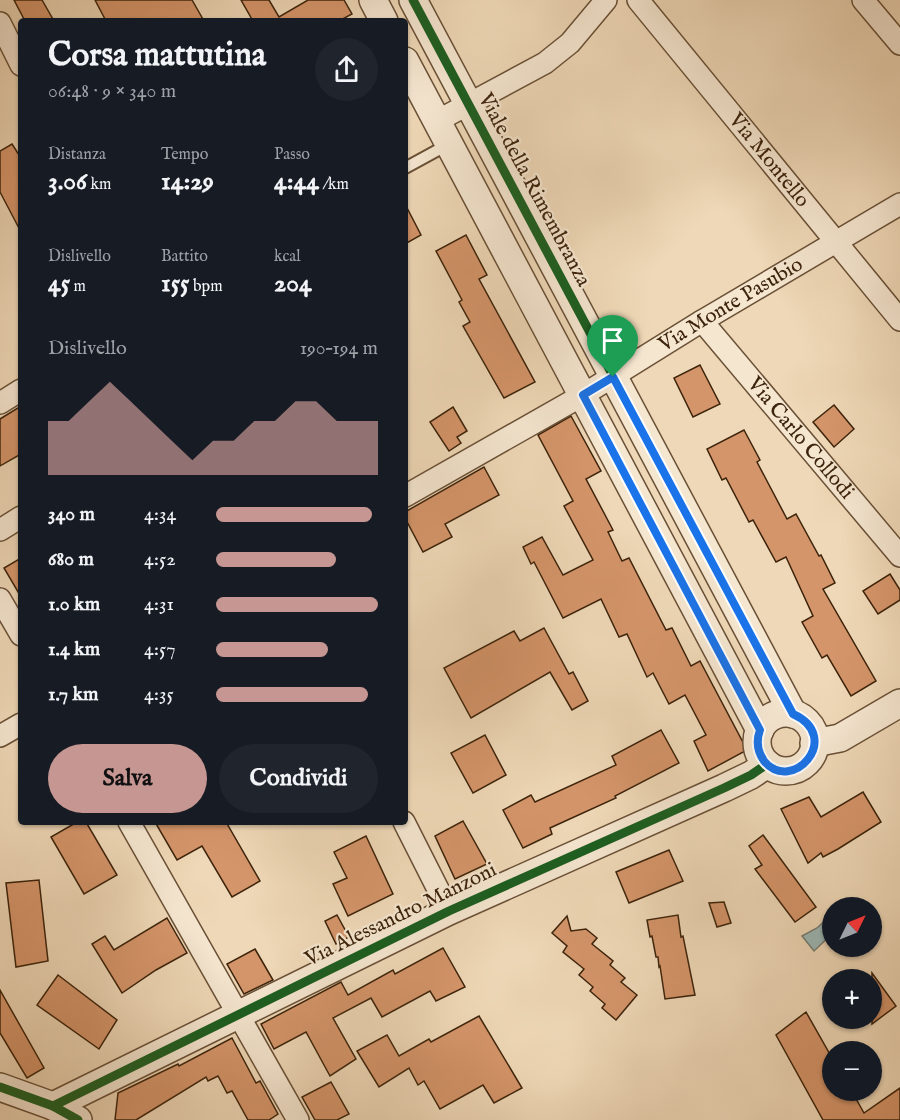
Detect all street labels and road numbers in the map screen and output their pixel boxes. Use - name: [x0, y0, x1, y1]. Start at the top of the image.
- street label: Viale della Rimembranza: [471, 88, 597, 292]
- street label: Via Montello: [722, 107, 816, 213]
- street label: Via Monte Pasubio: [653, 251, 808, 359]
- street label: Via Carlo Collodi: [741, 370, 860, 505]
- street label: Via Alessandro Manzoni: [300, 857, 501, 974]

